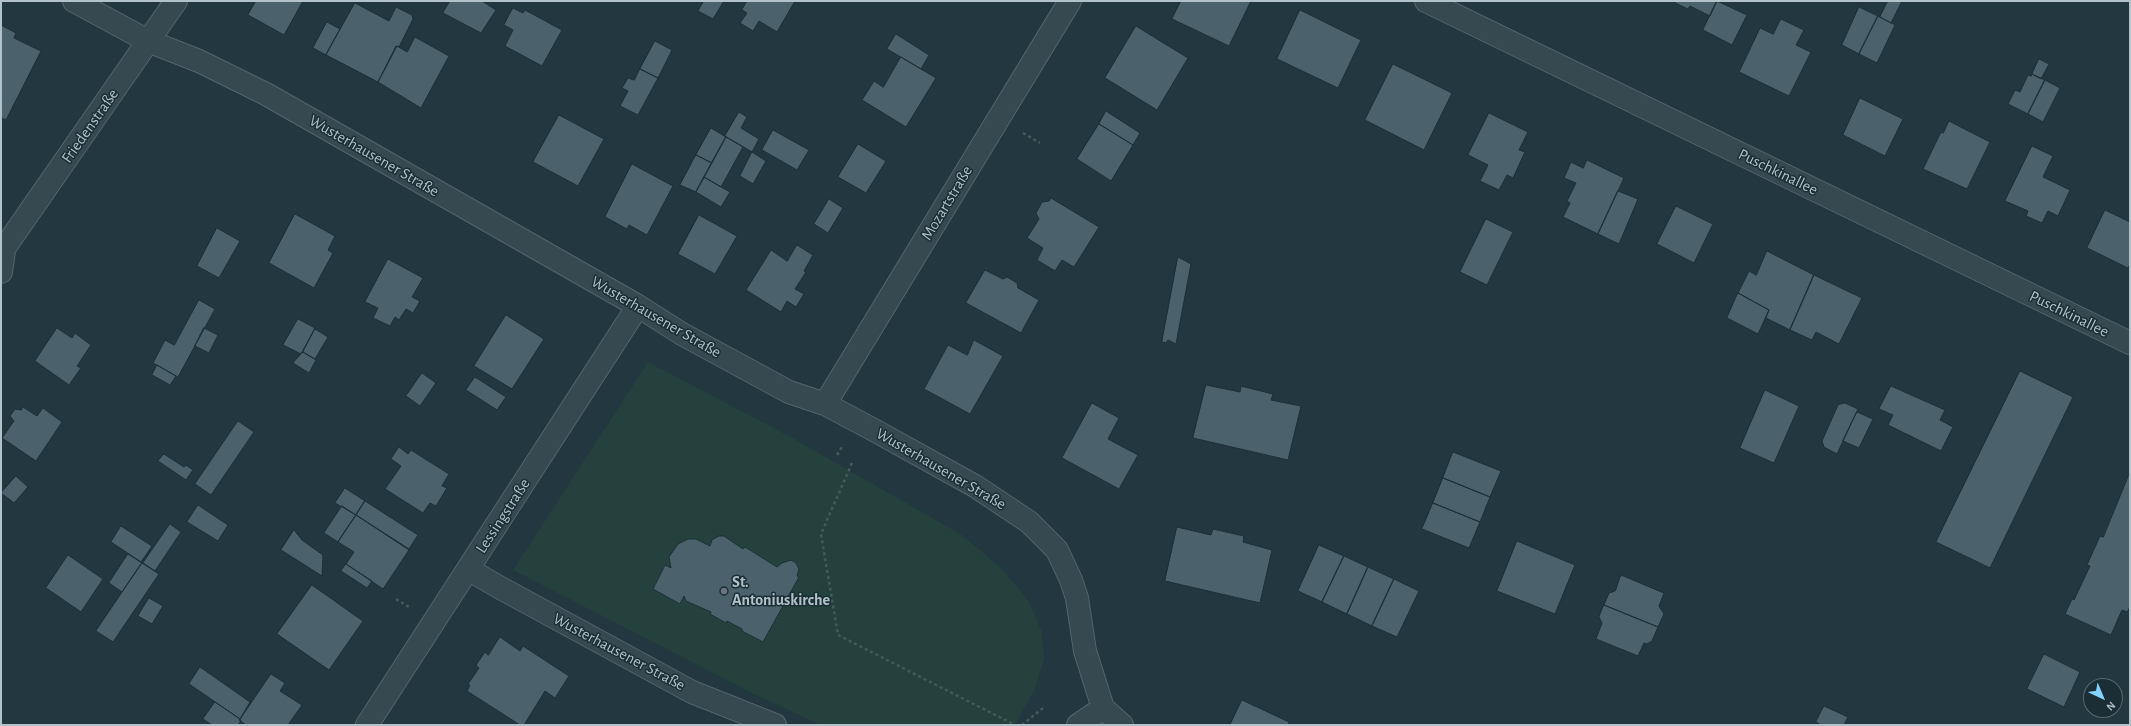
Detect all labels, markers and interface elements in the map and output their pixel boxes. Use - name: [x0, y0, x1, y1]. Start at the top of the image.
- street label: Friedenstraße: [57, 85, 123, 167]
- street label: Wusterhausener Straße: [306, 111, 442, 201]
- street label: Puschkinallee: [1735, 144, 1821, 200]
- street label: Mozartstraße: [917, 162, 977, 244]
- street label: Wusterhausener Straße: [588, 272, 724, 362]
- street label: Puschkinallee: [2026, 286, 2112, 342]
- street label: Wusterhausener Straße: [873, 424, 1009, 514]
- street label: Lessingstraße: [472, 475, 534, 557]
- place label: St. Antoniuskirche: [732, 572, 830, 610]
- marker: St. Antoniuskirche: [719, 586, 729, 596]
- street label: Wusterhausener Straße: [550, 609, 688, 695]
- north arrow: [2083, 678, 2123, 718]
- text: N: [2104, 700, 2118, 713]

